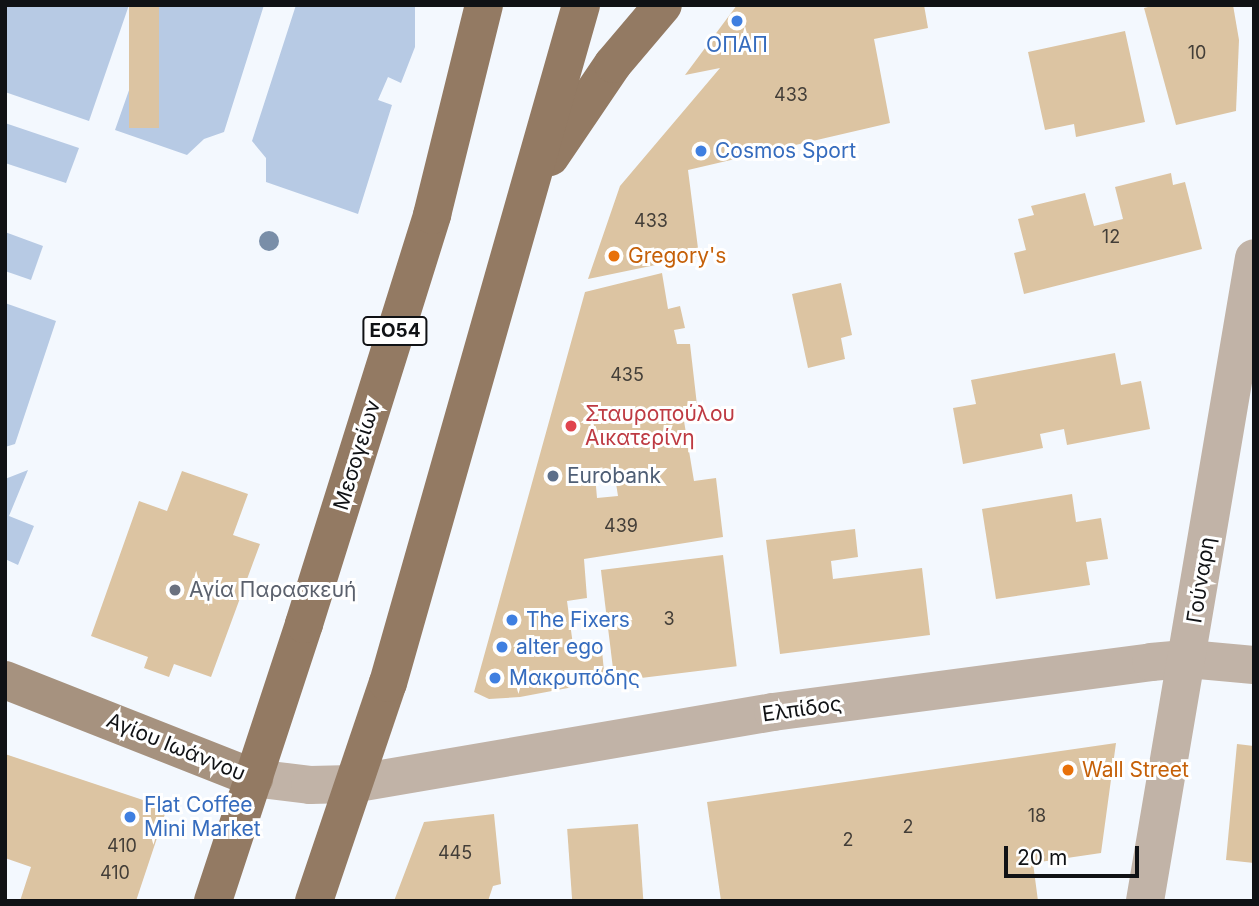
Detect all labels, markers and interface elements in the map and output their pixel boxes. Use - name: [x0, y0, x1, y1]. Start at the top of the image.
- marker: ΟΠΑΠ: [729, 13, 745, 29]
- place label: ΟΠΑΠ: [706, 32, 768, 58]
- house number: 10: [1188, 42, 1206, 64]
- house number: 433: [774, 84, 808, 106]
- place label: Cosmos Sport: [715, 138, 856, 164]
- marker: Cosmos Sport: [693, 143, 709, 159]
- house number: 433: [634, 210, 668, 232]
- house number: 12: [1102, 226, 1120, 248]
- place label: Gregory's: [628, 243, 726, 269]
- marker: Gregory's: [606, 248, 622, 264]
- road number: ΕΟ54: [362, 316, 428, 346]
- house number: 435: [610, 364, 644, 386]
- street label: Μεσογείων: [328, 397, 386, 513]
- place label: Σταυροπούλου Αικατερίνη: [585, 401, 735, 451]
- marker: Σταυροπούλου Αικατερίνη: [563, 418, 579, 434]
- place label: Eurobank: [567, 463, 661, 489]
- marker: Eurobank: [545, 468, 561, 484]
- house number: 439: [604, 515, 638, 537]
- street label: Γούναρη: [1182, 535, 1220, 625]
- place label: Αγία Παρασκευή: [189, 577, 356, 603]
- marker: Αγία Παρασκευή: [167, 582, 183, 598]
- place label: The Fixers: [526, 607, 630, 633]
- house number: 3: [663, 608, 675, 630]
- marker: The Fixers: [504, 612, 520, 628]
- place label: alter ego: [516, 634, 604, 660]
- marker: alter ego: [494, 639, 510, 655]
- place label: Μακρυπόδης: [509, 665, 640, 691]
- marker: Μακρυπόδης: [487, 670, 503, 686]
- street label: Ελπίδος: [761, 691, 843, 727]
- street label: Αγίου Ιωάννου: [103, 708, 249, 786]
- place label: Wall Street: [1082, 757, 1189, 783]
- marker: Wall Street: [1060, 762, 1076, 778]
- place label: Flat Coffee Mini Market: [144, 792, 261, 842]
- house number: 18: [1028, 805, 1046, 827]
- marker: Flat Coffee Mini Market: [122, 809, 138, 825]
- house number: 2: [903, 816, 913, 838]
- house number: 2: [843, 829, 853, 851]
- scale bar: [1007, 832, 1142, 876]
- house number: 410: [107, 835, 137, 857]
- house number: 445: [438, 842, 472, 864]
- text: 20 m: [1017, 845, 1067, 870]
- house number: 410: [100, 862, 130, 884]

